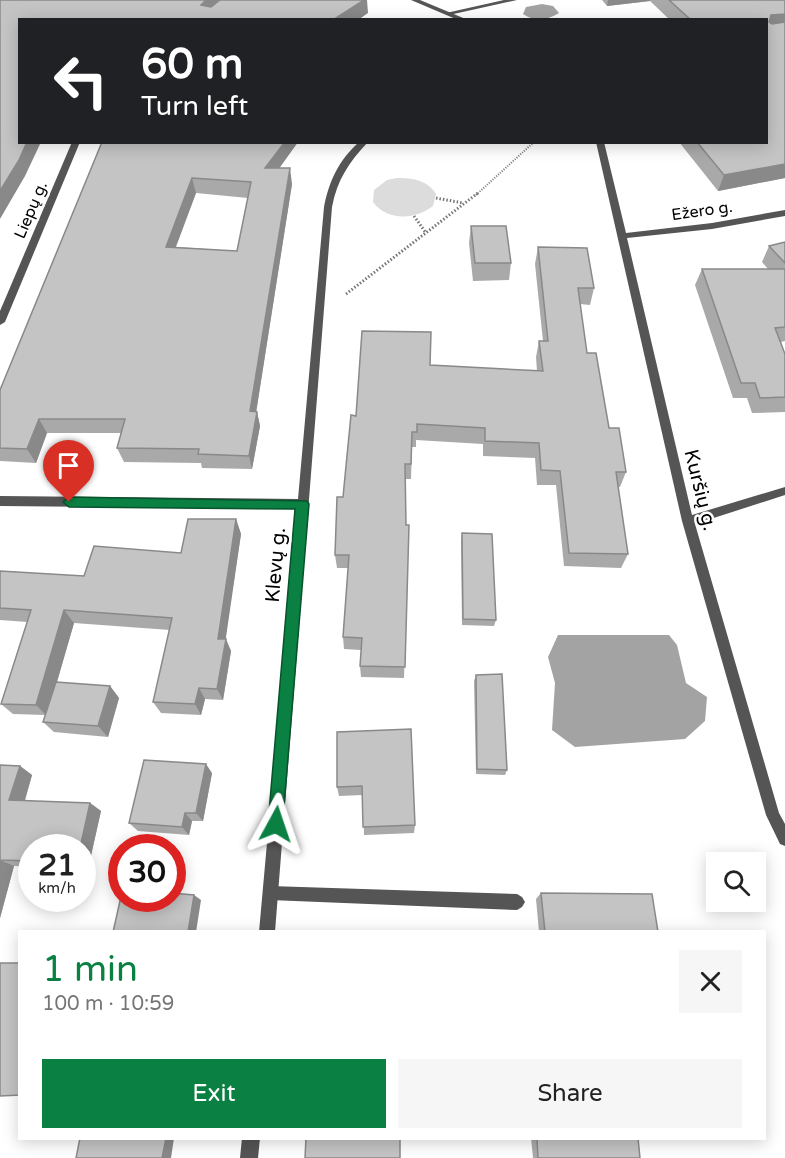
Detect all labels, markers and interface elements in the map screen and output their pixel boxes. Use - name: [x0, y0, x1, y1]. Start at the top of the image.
- text: 60 m: [141, 39, 243, 90]
- icon: left: [42, 42, 120, 120]
- text: Turn left: [141, 90, 248, 123]
- street label: Liepų g.: [10, 178, 52, 242]
- street label: Ežero g.: [670, 197, 734, 225]
- pin: [43, 440, 94, 502]
- street label: Kuršių g.: [678, 447, 722, 533]
- icon: arrive: [52, 449, 85, 482]
- street label: Klevų g.: [261, 526, 291, 604]
- position arrow: [244, 792, 308, 856]
- speed limit sign: 30: [108, 834, 186, 912]
- text: 21: [38, 847, 76, 884]
- map controls: [706, 852, 766, 912]
- button: search: [706, 852, 766, 912]
- text: km/h: [38, 879, 76, 897]
- text: 1 min: [42, 948, 138, 991]
- button: close: [679, 950, 742, 1013]
- text: 100 m · 10:59: [42, 992, 174, 1016]
- button: Exit: [42, 1059, 386, 1128]
- button: Share: [398, 1059, 742, 1128]

